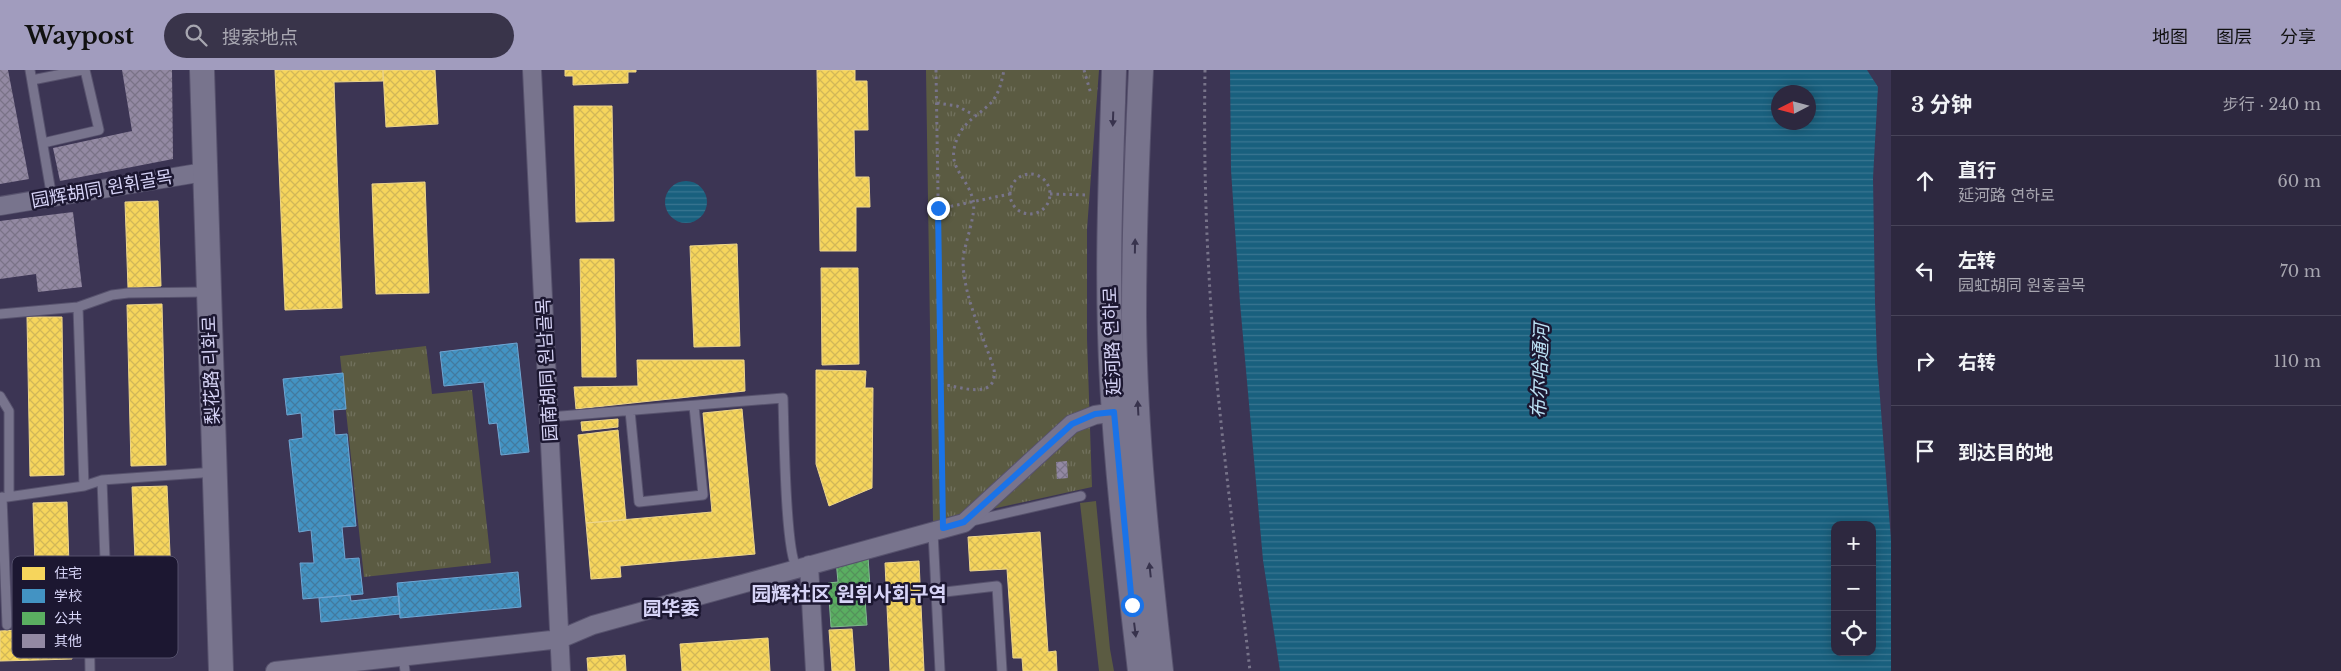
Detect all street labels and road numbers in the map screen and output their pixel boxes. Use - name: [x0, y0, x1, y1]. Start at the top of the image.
- street label: 园辉胡同 원휘골목: [29, 166, 175, 212]
- street label: 延河路 연하로: [1099, 286, 1125, 396]
- street label: 园南胡同 원남골목: [532, 298, 562, 442]
- street label: 梨花路 리화로: [198, 315, 224, 425]

